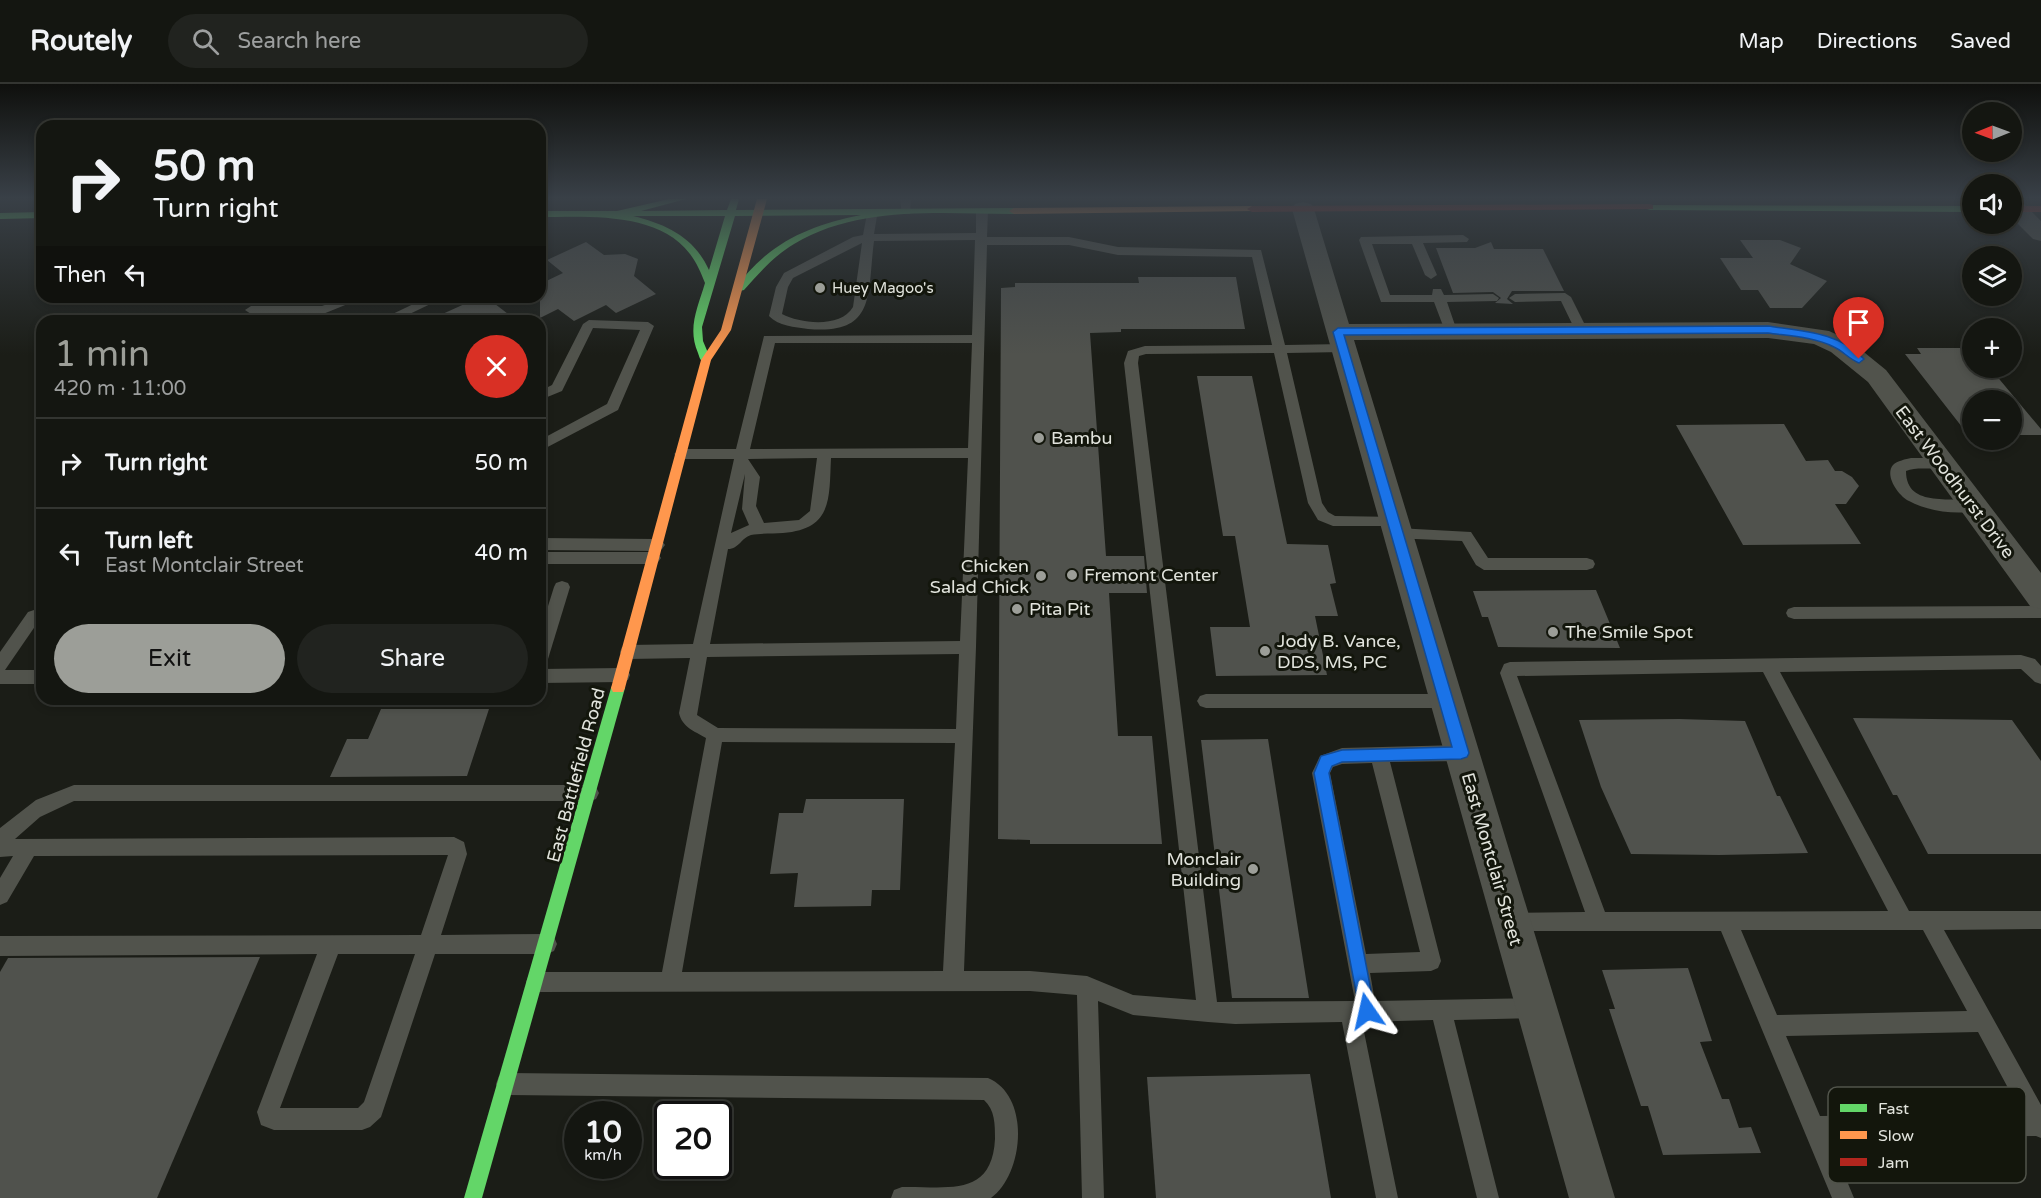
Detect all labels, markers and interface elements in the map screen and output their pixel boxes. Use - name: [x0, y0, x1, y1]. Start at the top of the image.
- search box: [168, 14, 588, 68]
- text: Routely: [30, 24, 132, 58]
- icon: search: [189, 25, 222, 58]
- text: Search here: [237, 28, 361, 54]
- text: Map: [1738, 29, 1784, 54]
- text: Directions: [1817, 29, 1917, 54]
- text: Saved: [1950, 29, 2011, 54]
- north arrow: [1962, 102, 2022, 162]
- map controls: [1962, 102, 2022, 450]
- text: 50 m: [153, 141, 255, 192]
- icon: right: [54, 144, 132, 222]
- button: sound: [1962, 174, 2022, 234]
- text: Turn right: [153, 192, 279, 225]
- button: layers: [1962, 246, 2022, 306]
- icon: left: [119, 258, 152, 291]
- text: Then: [54, 262, 107, 288]
- place label: Huey Magoo's: [832, 279, 934, 297]
- marker: Huey Magoo's: [813, 281, 827, 295]
- pin: [1833, 297, 1884, 359]
- icon: arrive: [1842, 306, 1875, 339]
- button: +: [1962, 318, 2022, 378]
- text: 1 min: [54, 333, 150, 376]
- button: close: [465, 335, 528, 398]
- text: 420 m · 11:00: [54, 377, 186, 401]
- button: −: [1962, 390, 2022, 450]
- street label: East Woodhurst Drive: [1890, 401, 2020, 563]
- place label: Bambu: [1051, 427, 1112, 449]
- marker: Bambu: [1032, 431, 1046, 445]
- icon: right: [54, 447, 87, 480]
- text: Turn right: [105, 450, 207, 476]
- text: 50 m: [474, 450, 528, 476]
- text: Turn left: [105, 528, 193, 554]
- icon: left: [54, 537, 87, 570]
- text: 40 m: [474, 540, 528, 566]
- text: East Montclair Street: [105, 554, 304, 578]
- place label: Chicken Salad Chick: [930, 555, 1029, 598]
- place label: Fremont Center: [1084, 564, 1218, 586]
- marker: Fremont Center: [1065, 568, 1079, 582]
- marker: Chicken Salad Chick: [1034, 569, 1048, 583]
- place label: Pita Pit: [1029, 598, 1091, 620]
- marker: Pita Pit: [1010, 602, 1024, 616]
- place label: The Smile Spot: [1565, 621, 1693, 643]
- button: Exit: [54, 624, 285, 693]
- button: Share: [297, 624, 528, 693]
- marker: The Smile Spot: [1546, 625, 1560, 639]
- place label: Jody B. Vance, DDS, MS, PC: [1277, 630, 1401, 673]
- marker: Jody B. Vance, DDS, MS, PC: [1258, 644, 1272, 658]
- street label: East Battlefield Road: [542, 685, 610, 865]
- street label: East Montclair Street: [1457, 770, 1527, 948]
- place label: Monclair Building: [1166, 848, 1241, 891]
- marker: Monclair Building: [1246, 862, 1260, 876]
- position arrow: [1335, 979, 1399, 1043]
- legend: [1828, 1087, 2026, 1183]
- text: Fast: [1878, 1099, 1909, 1119]
- speed limit sign: 20: [654, 1101, 732, 1179]
- text: 10: [584, 1114, 622, 1151]
- text: Slow: [1878, 1126, 1914, 1146]
- text: km/h: [584, 1146, 622, 1164]
- text: Jam: [1878, 1153, 1909, 1173]

